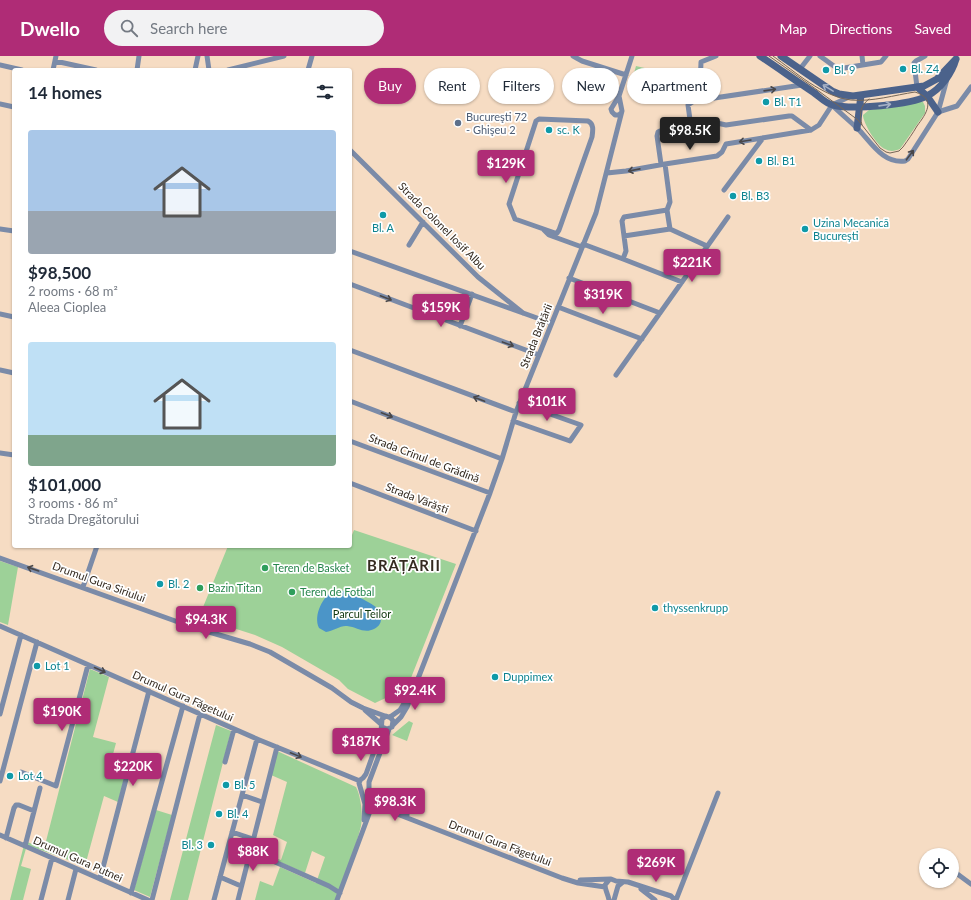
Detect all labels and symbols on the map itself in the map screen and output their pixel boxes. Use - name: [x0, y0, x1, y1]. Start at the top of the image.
- place label: Bl. Z4: [911, 62, 940, 75]
- place label: Bl. 9: [834, 63, 855, 76]
- marker: Bl. Z4: [898, 64, 908, 74]
- marker: Bl. 9: [821, 65, 831, 75]
- one-way arrow: [822, 84, 834, 92]
- one-way arrow: [763, 86, 776, 94]
- place label: Bl. T1: [774, 95, 802, 108]
- marker: Bl. T1: [761, 97, 771, 107]
- one-way arrow: [878, 101, 891, 109]
- place label: Bucureşti 72 - Ghişeu 2: [466, 110, 527, 136]
- pin: $98.5K: [657, 117, 723, 151]
- marker: Bucureşti 72 - Ghişeu 2: [453, 118, 463, 128]
- place label: sc. K: [557, 123, 580, 136]
- marker: sc. K: [544, 125, 554, 135]
- one-way arrow: [739, 137, 752, 145]
- pin: $129K: [478, 150, 534, 184]
- one-way arrow: [906, 150, 914, 161]
- place label: Bl. B1: [767, 154, 796, 167]
- marker: Bl. B1: [754, 156, 764, 166]
- one-way arrow: [628, 166, 641, 174]
- street label: Strada Colonel Iosif Albu: [396, 179, 489, 272]
- place label: Bl. B3: [741, 189, 770, 202]
- marker: Bl. B3: [728, 191, 738, 201]
- marker: Bl. A: [378, 210, 388, 220]
- place label: Uzina Mecanică București: [813, 216, 889, 242]
- place label: Bl. A: [372, 221, 395, 234]
- marker: Uzina Mecanică București: [800, 224, 810, 234]
- pin: $221K: [664, 249, 720, 283]
- pin: $319K: [575, 281, 631, 315]
- one-way arrow: [380, 294, 392, 302]
- pin: $159K: [413, 294, 469, 328]
- street label: Strada Brățării: [517, 301, 555, 370]
- one-way arrow: [502, 340, 514, 348]
- pin: $101K: [519, 388, 575, 422]
- one-way arrow: [474, 394, 486, 402]
- one-way arrow: [380, 412, 393, 419]
- street label: Strada Crinul de Grădină: [367, 430, 481, 485]
- street label: Strada Vărăști: [384, 480, 451, 516]
- district label: BRĂȚĂRII: [367, 556, 441, 574]
- street label: Drumul Gura Siriului: [51, 559, 148, 605]
- place label: Teren de Basket: [273, 561, 350, 574]
- marker: Teren de Basket: [260, 563, 270, 573]
- one-way arrow: [27, 565, 39, 573]
- place label: Bl. 2: [168, 577, 189, 590]
- marker: Bl. 2: [155, 579, 165, 589]
- place label: Bazin Titan: [208, 581, 261, 594]
- marker: Bazin Titan: [195, 583, 205, 593]
- place label: Teren de Fotbal: [300, 585, 374, 598]
- marker: Teren de Fotbal: [287, 587, 297, 597]
- place label: thyssenkrupp: [663, 601, 728, 614]
- marker: thyssenkrupp: [650, 603, 660, 613]
- pin: $94.3K: [173, 606, 239, 640]
- park label: Parcul Teilor: [333, 607, 391, 620]
- place label: Lot 1: [45, 659, 70, 672]
- marker: Lot 1: [32, 661, 42, 671]
- one-way arrow: [93, 667, 105, 674]
- street label: Drumul Gura Făgetului: [131, 667, 236, 724]
- place label: Duppimex: [503, 670, 553, 683]
- marker: Duppimex: [490, 672, 500, 682]
- pin: $92.4K: [382, 677, 448, 711]
- pin: $190K: [34, 698, 90, 732]
- pin: $187K: [333, 728, 389, 762]
- one-way arrow: [290, 752, 302, 759]
- pin: $220K: [105, 753, 161, 787]
- place label: Lot 4: [18, 769, 43, 782]
- marker: Lot 4: [5, 771, 15, 781]
- place label: Bl. 5: [234, 778, 255, 791]
- marker: Bl. 5: [221, 780, 231, 790]
- pin: $98.3K: [362, 788, 428, 822]
- place label: Bl. 4: [227, 807, 249, 820]
- marker: Bl. 4: [214, 809, 224, 819]
- street label: Drumul Gura Făgetului: [447, 817, 554, 868]
- street label: Drumul Gura Putnei: [31, 833, 125, 884]
- place label: Bl. 3: [182, 838, 203, 851]
- pin: $88K: [229, 838, 277, 872]
- marker: Bl. 3: [206, 840, 216, 850]
- pin: $269K: [628, 849, 684, 883]

